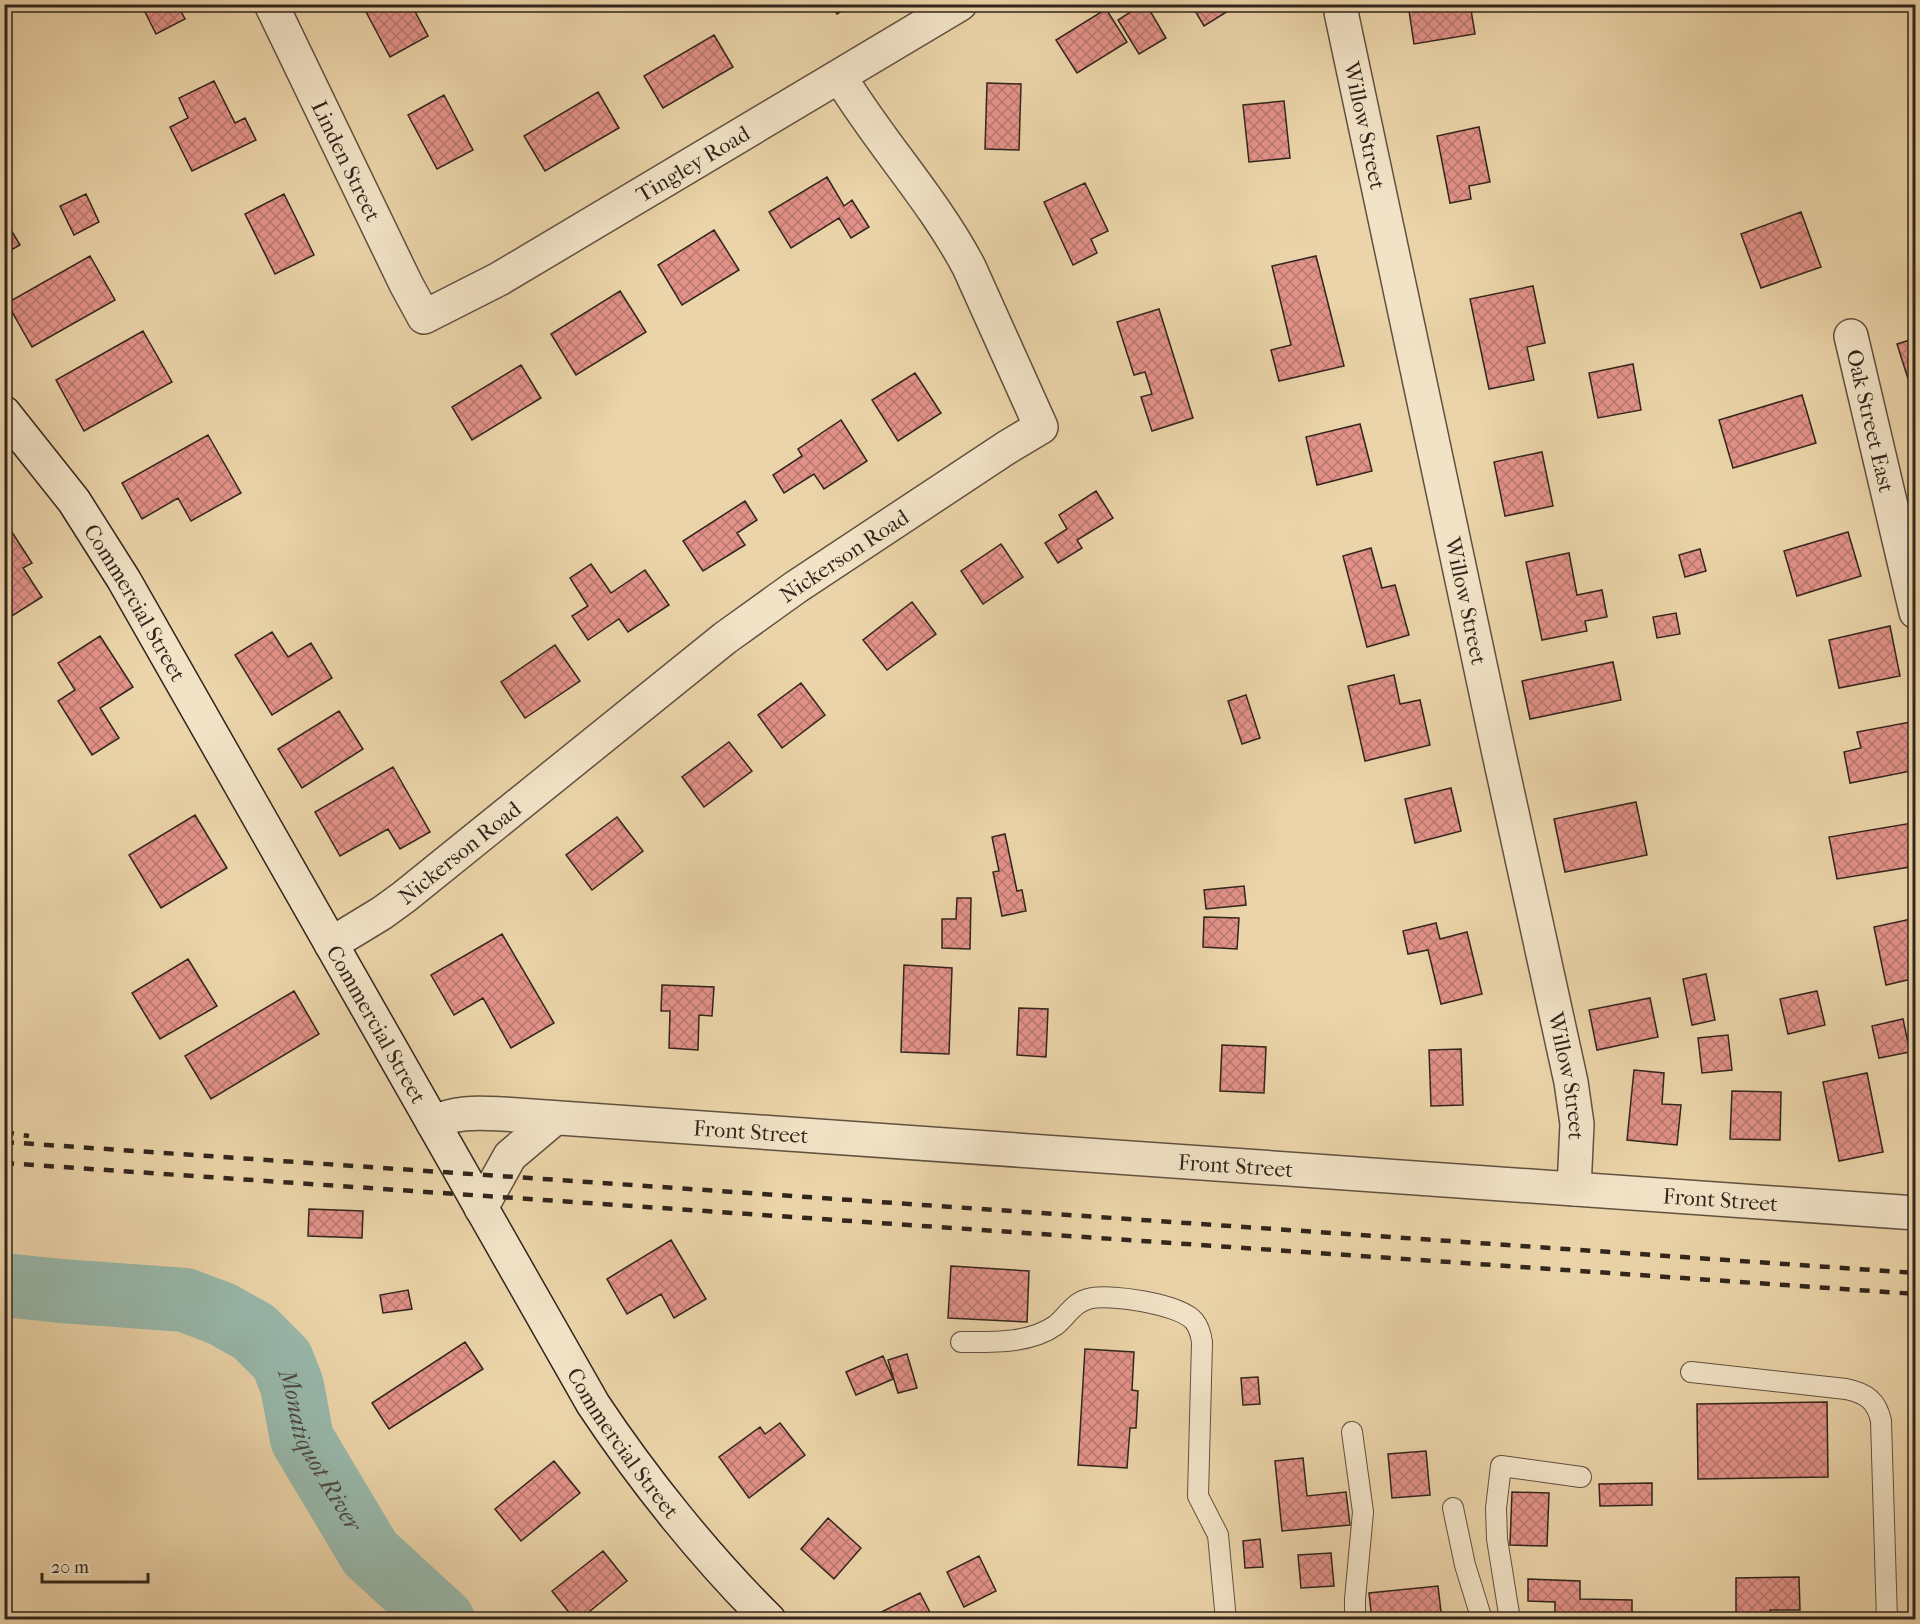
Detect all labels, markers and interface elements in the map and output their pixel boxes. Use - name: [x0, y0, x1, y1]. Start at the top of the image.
- street label: Willow Street: [1338, 58, 1390, 192]
- street label: Linden Street: [306, 97, 386, 226]
- street label: Tingley Road: [632, 120, 755, 208]
- street label: Oak Street East: [1841, 347, 1899, 495]
- street label: Nickerson Road: [775, 504, 915, 609]
- street label: Commercial Street: [78, 520, 191, 686]
- street label: Willow Street: [1439, 534, 1492, 667]
- street label: Nickerson Road: [394, 795, 527, 910]
- street label: Commercial Street: [321, 941, 431, 1109]
- street label: Willow Street: [1542, 1009, 1589, 1141]
- street label: Front Street: [692, 1115, 809, 1149]
- street label: Front Street: [1177, 1149, 1294, 1183]
- street label: Front Street: [1662, 1183, 1779, 1217]
- water label: Monatiquot River: [272, 1363, 369, 1538]
- street label: Commercial Street: [561, 1363, 684, 1524]
- scale bar: [42, 1546, 148, 1584]
- text: 20 m: [51, 1557, 89, 1578]

